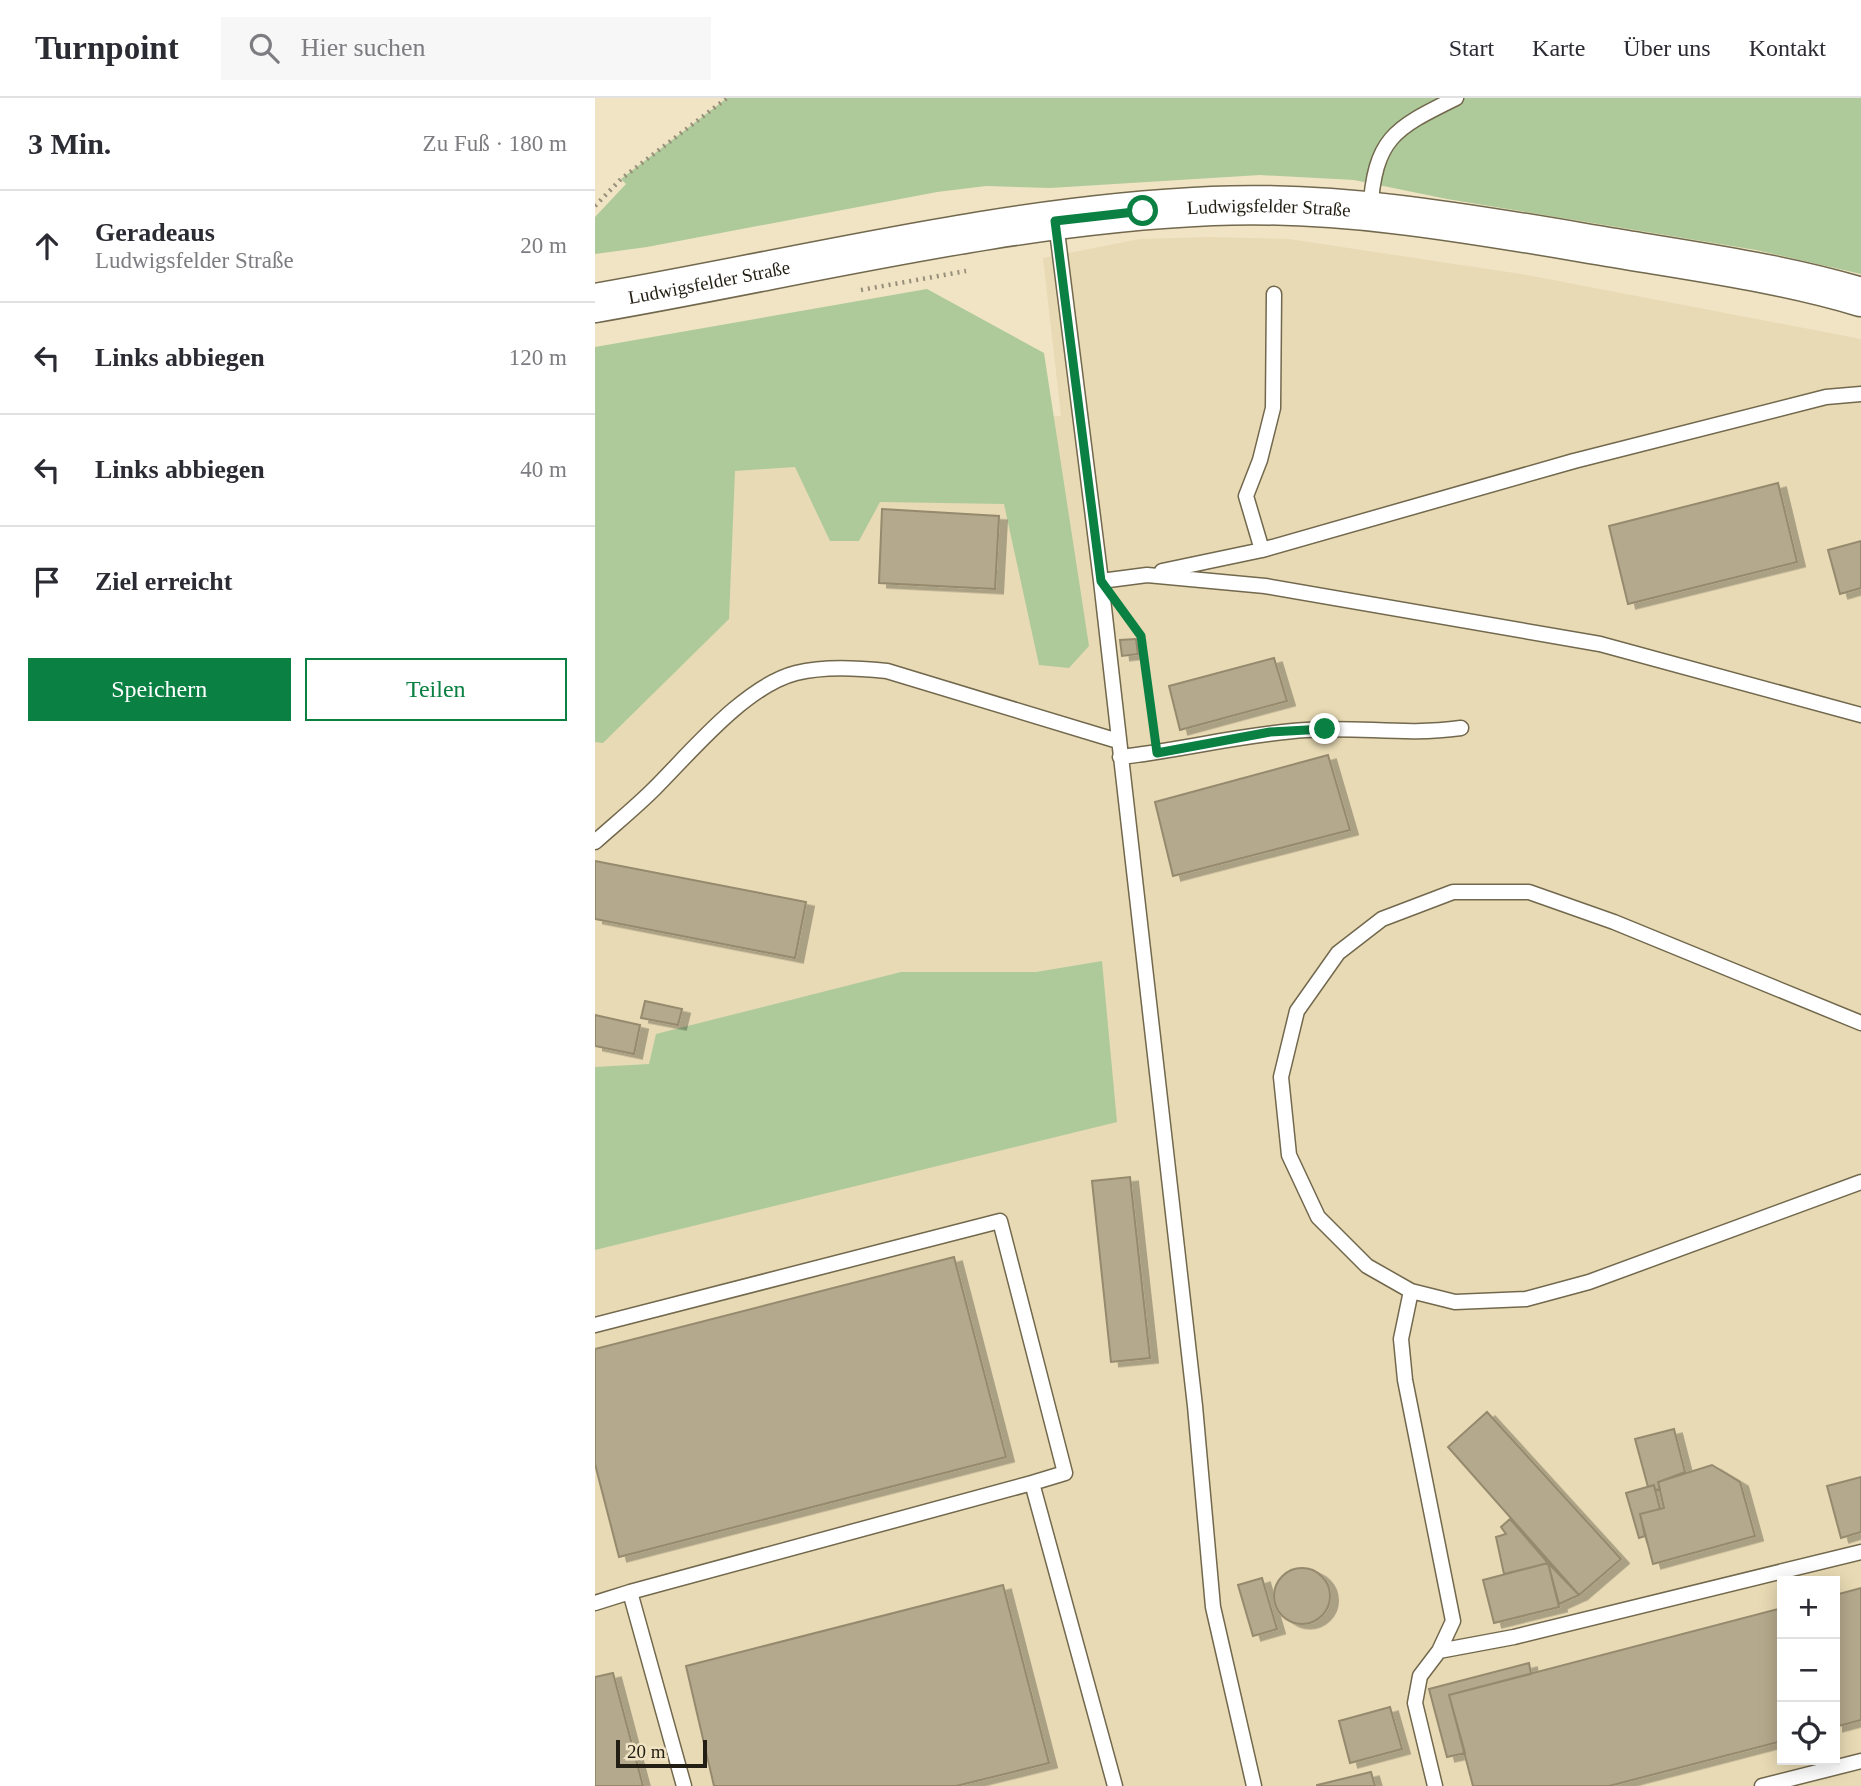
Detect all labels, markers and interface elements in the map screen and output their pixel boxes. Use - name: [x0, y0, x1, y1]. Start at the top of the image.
- search box: [221, 17, 711, 80]
- icon: search: [245, 29, 283, 67]
- text: Turnpoint: [35, 30, 179, 66]
- text: Hier suchen: [301, 33, 426, 62]
- text: Start: [1449, 35, 1494, 61]
- text: Karte: [1532, 35, 1585, 61]
- text: Über uns: [1623, 35, 1711, 61]
- text: Kontakt: [1749, 35, 1826, 61]
- text: 3 Min.: [28, 127, 111, 160]
- text: Zu Fuß · 180 m: [423, 131, 567, 156]
- route start: [1127, 195, 1158, 226]
- street label: Ludwigsfelder Straße: [1186, 195, 1352, 221]
- text: Geradeaus: [95, 218, 215, 247]
- icon: ahead: [28, 227, 66, 265]
- text: 20 m: [520, 233, 567, 258]
- text: Ludwigsfelder Straße: [95, 248, 294, 273]
- street label: Ludwigsfelder Straße: [627, 256, 792, 308]
- icon: left: [28, 339, 66, 377]
- text: Links abbiegen: [95, 343, 265, 372]
- text: 120 m: [509, 345, 567, 370]
- icon: left: [28, 451, 66, 489]
- text: Links abbiegen: [95, 455, 265, 484]
- text: 40 m: [520, 457, 567, 482]
- icon: arrive: [28, 563, 66, 601]
- text: Ziel erreicht: [95, 567, 232, 596]
- button: Speichern: [28, 658, 291, 721]
- button: Teilen: [305, 658, 567, 721]
- route end: [1309, 713, 1340, 744]
- map controls: [1777, 1576, 1840, 1765]
- button: +: [1777, 1576, 1840, 1639]
- button: −: [1777, 1639, 1840, 1702]
- button: locate: [1777, 1702, 1840, 1765]
- scale bar: [616, 1737, 707, 1769]
- text: 20 m: [627, 1741, 666, 1762]

